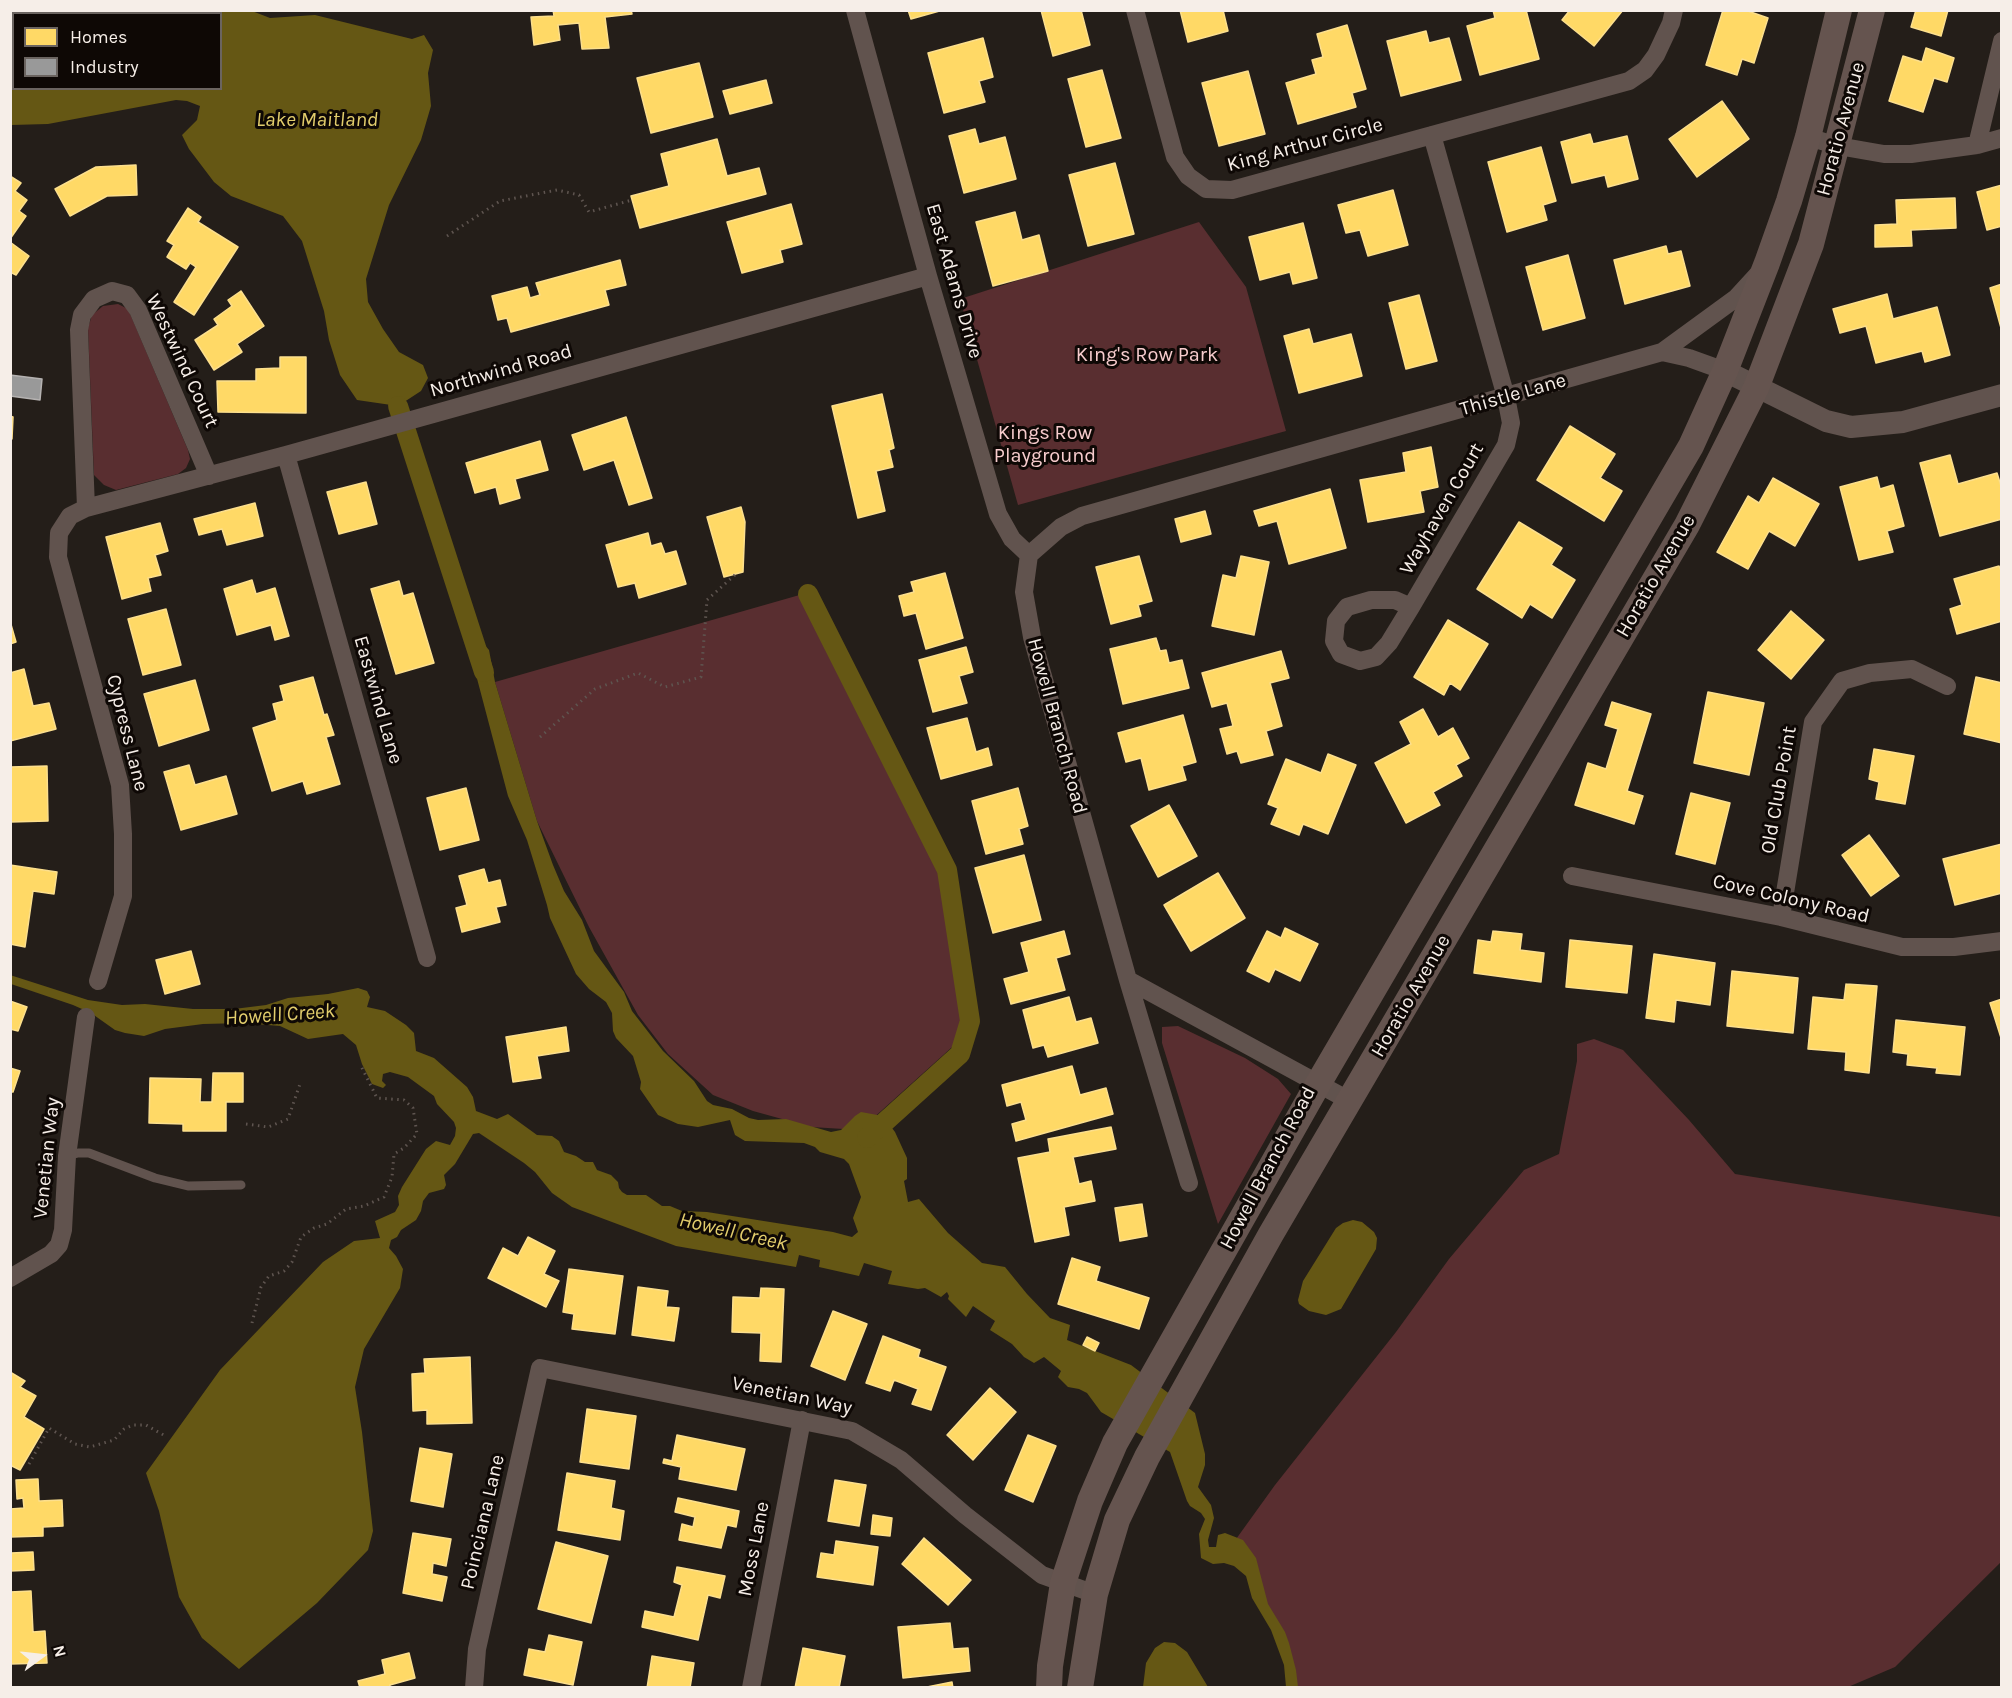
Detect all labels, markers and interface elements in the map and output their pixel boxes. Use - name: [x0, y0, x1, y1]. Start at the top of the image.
- legend: [12, 12, 222, 90]
- text: Homes: [70, 26, 127, 48]
- text: Industry: [70, 56, 139, 78]
- street label: Horatio Avenue: [1812, 59, 1870, 199]
- water label: Lake Maitland: [256, 107, 378, 133]
- street label: King Arthur Circle: [1224, 113, 1386, 177]
- street label: East Adams Drive: [920, 201, 988, 361]
- street label: Westwind Court: [141, 290, 223, 432]
- street label: Northwind Road: [427, 339, 575, 403]
- park label: King's Row Park: [1076, 343, 1218, 367]
- street label: Thistle Lane: [1457, 368, 1569, 422]
- park label: Kings Row Playground: [994, 421, 1096, 468]
- street label: Wayhaven Court: [1395, 439, 1489, 579]
- street label: Horatio Avenue: [1611, 510, 1701, 642]
- street label: Eastwind Lane: [348, 633, 408, 767]
- street label: Howell Branch Road: [1022, 636, 1092, 816]
- street label: Cypress Lane: [101, 672, 153, 794]
- street label: Old Club Point: [1756, 724, 1802, 856]
- street label: Cove Colony Road: [1710, 869, 1872, 929]
- street label: Horatio Avenue: [1366, 930, 1456, 1062]
- water label: Howell Creek: [224, 999, 336, 1031]
- street label: Howell Branch Road: [1215, 1082, 1321, 1254]
- street label: Venetian Way: [29, 1096, 65, 1220]
- water label: Howell Creek: [676, 1207, 790, 1257]
- street label: Venetian Way: [730, 1372, 854, 1420]
- street label: Poinciana Lane: [456, 1452, 510, 1592]
- street label: Moss Lane: [733, 1499, 775, 1599]
- north arrow: [12, 1626, 72, 1686]
- text: N: [49, 1643, 71, 1659]

